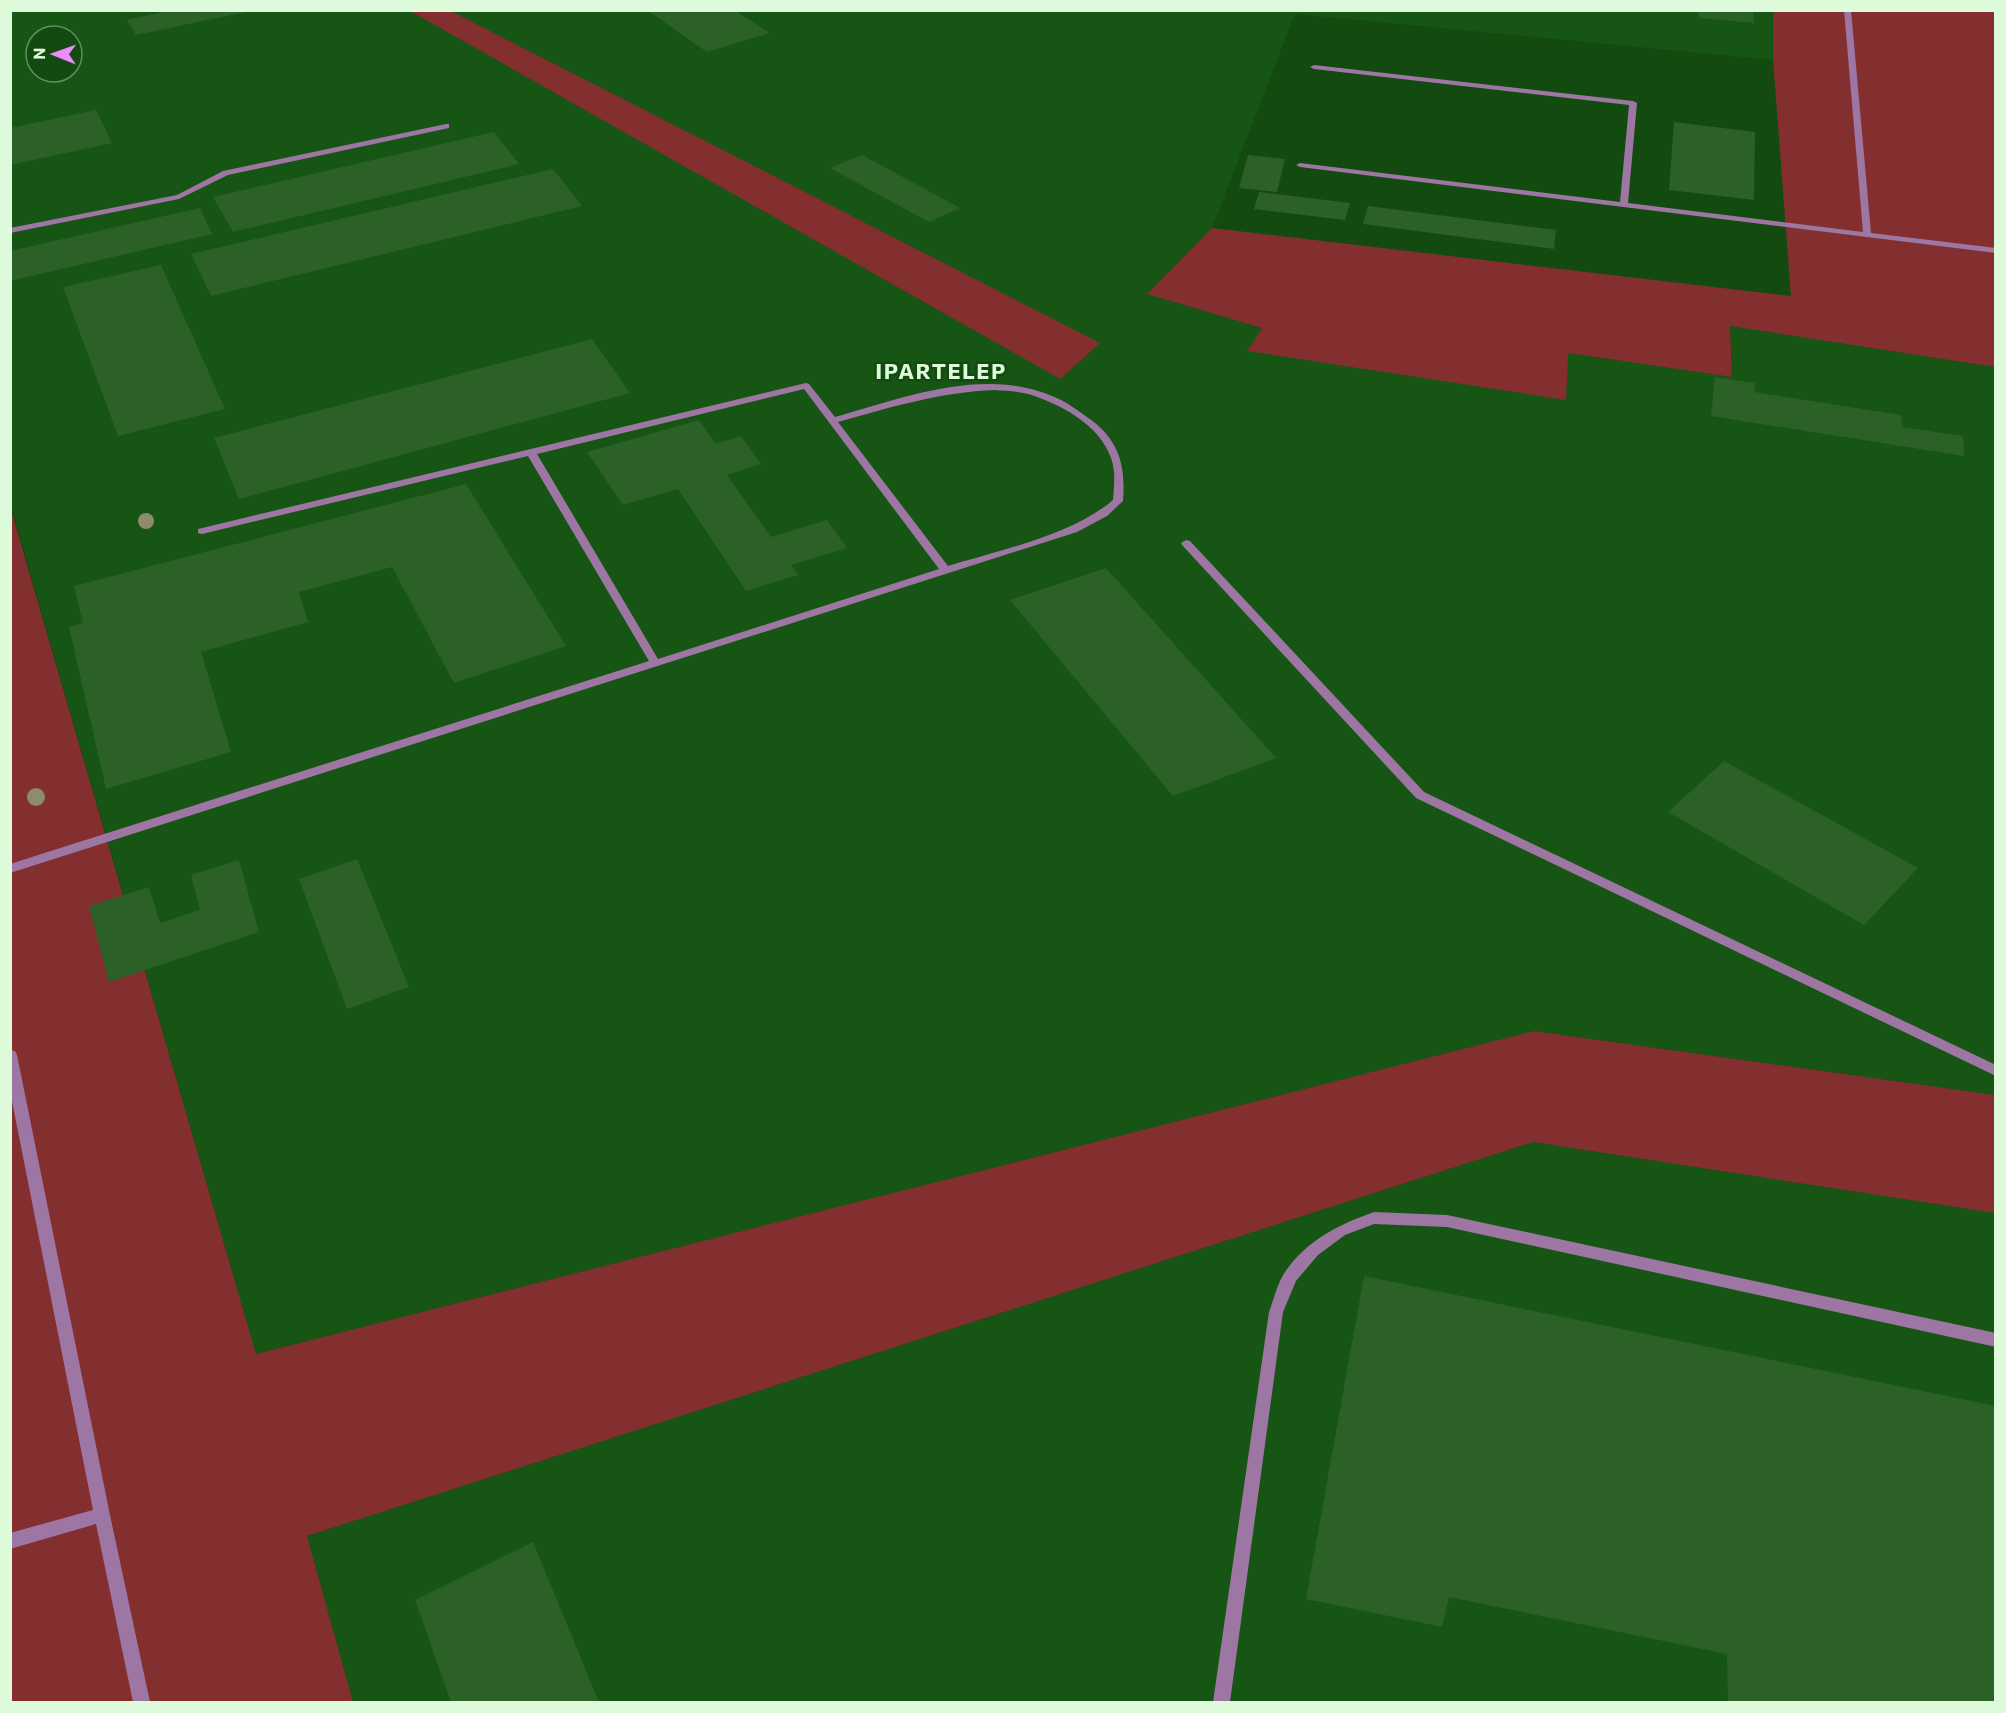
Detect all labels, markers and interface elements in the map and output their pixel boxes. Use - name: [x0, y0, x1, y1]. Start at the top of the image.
- north arrow: [24, 24, 84, 84]
- text: N: [29, 48, 48, 60]
- district label: IPARTELEP: [875, 357, 1007, 384]

